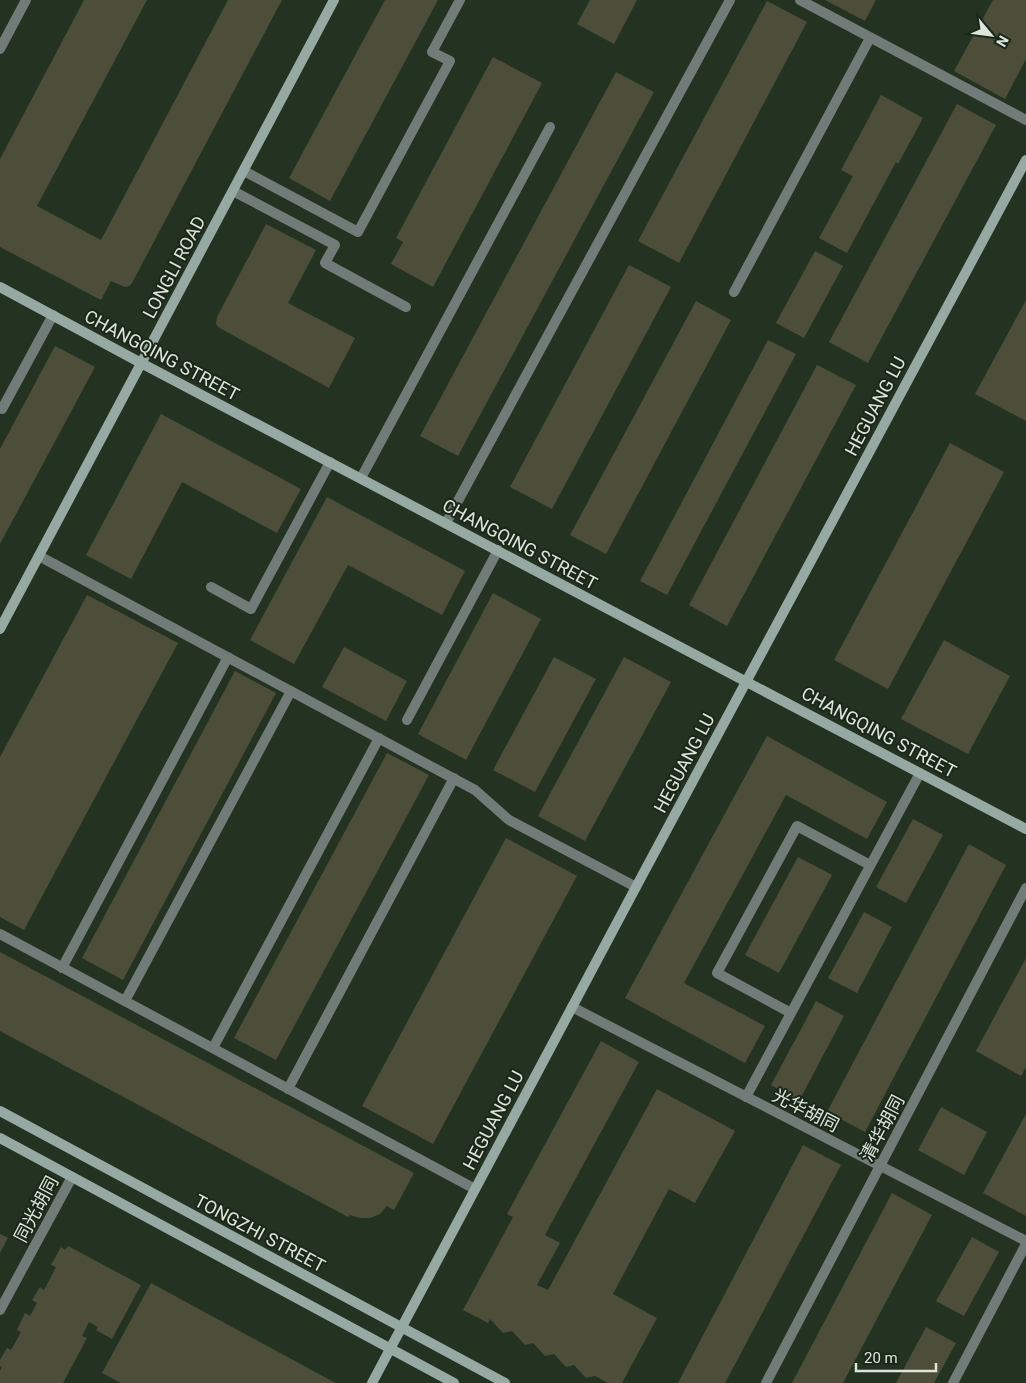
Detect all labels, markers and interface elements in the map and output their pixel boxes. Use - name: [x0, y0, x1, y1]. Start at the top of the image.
- north arrow: [966, 10, 1016, 60]
- text: N: [993, 33, 1012, 50]
- street label: LONGLI ROAD: [138, 212, 210, 322]
- street label: CHANGQING STREET: [81, 305, 243, 405]
- street label: HEGUANG LU: [840, 353, 910, 459]
- street label: CHANGQING STREET: [439, 494, 601, 594]
- street label: CHANGQING STREET: [798, 682, 960, 782]
- street label: HEGUANG LU: [649, 710, 719, 816]
- street label: HEGUANG LU: [458, 1067, 528, 1173]
- street label: 光华胡同: [769, 1084, 843, 1136]
- street label: 清华胡同: [856, 1091, 908, 1165]
- street label: 同光胡同: [10, 1172, 62, 1246]
- street label: TONGZHI STREET: [191, 1190, 329, 1276]
- scale bar: [856, 1340, 936, 1372]
- text: 20 m: [864, 1349, 898, 1367]

